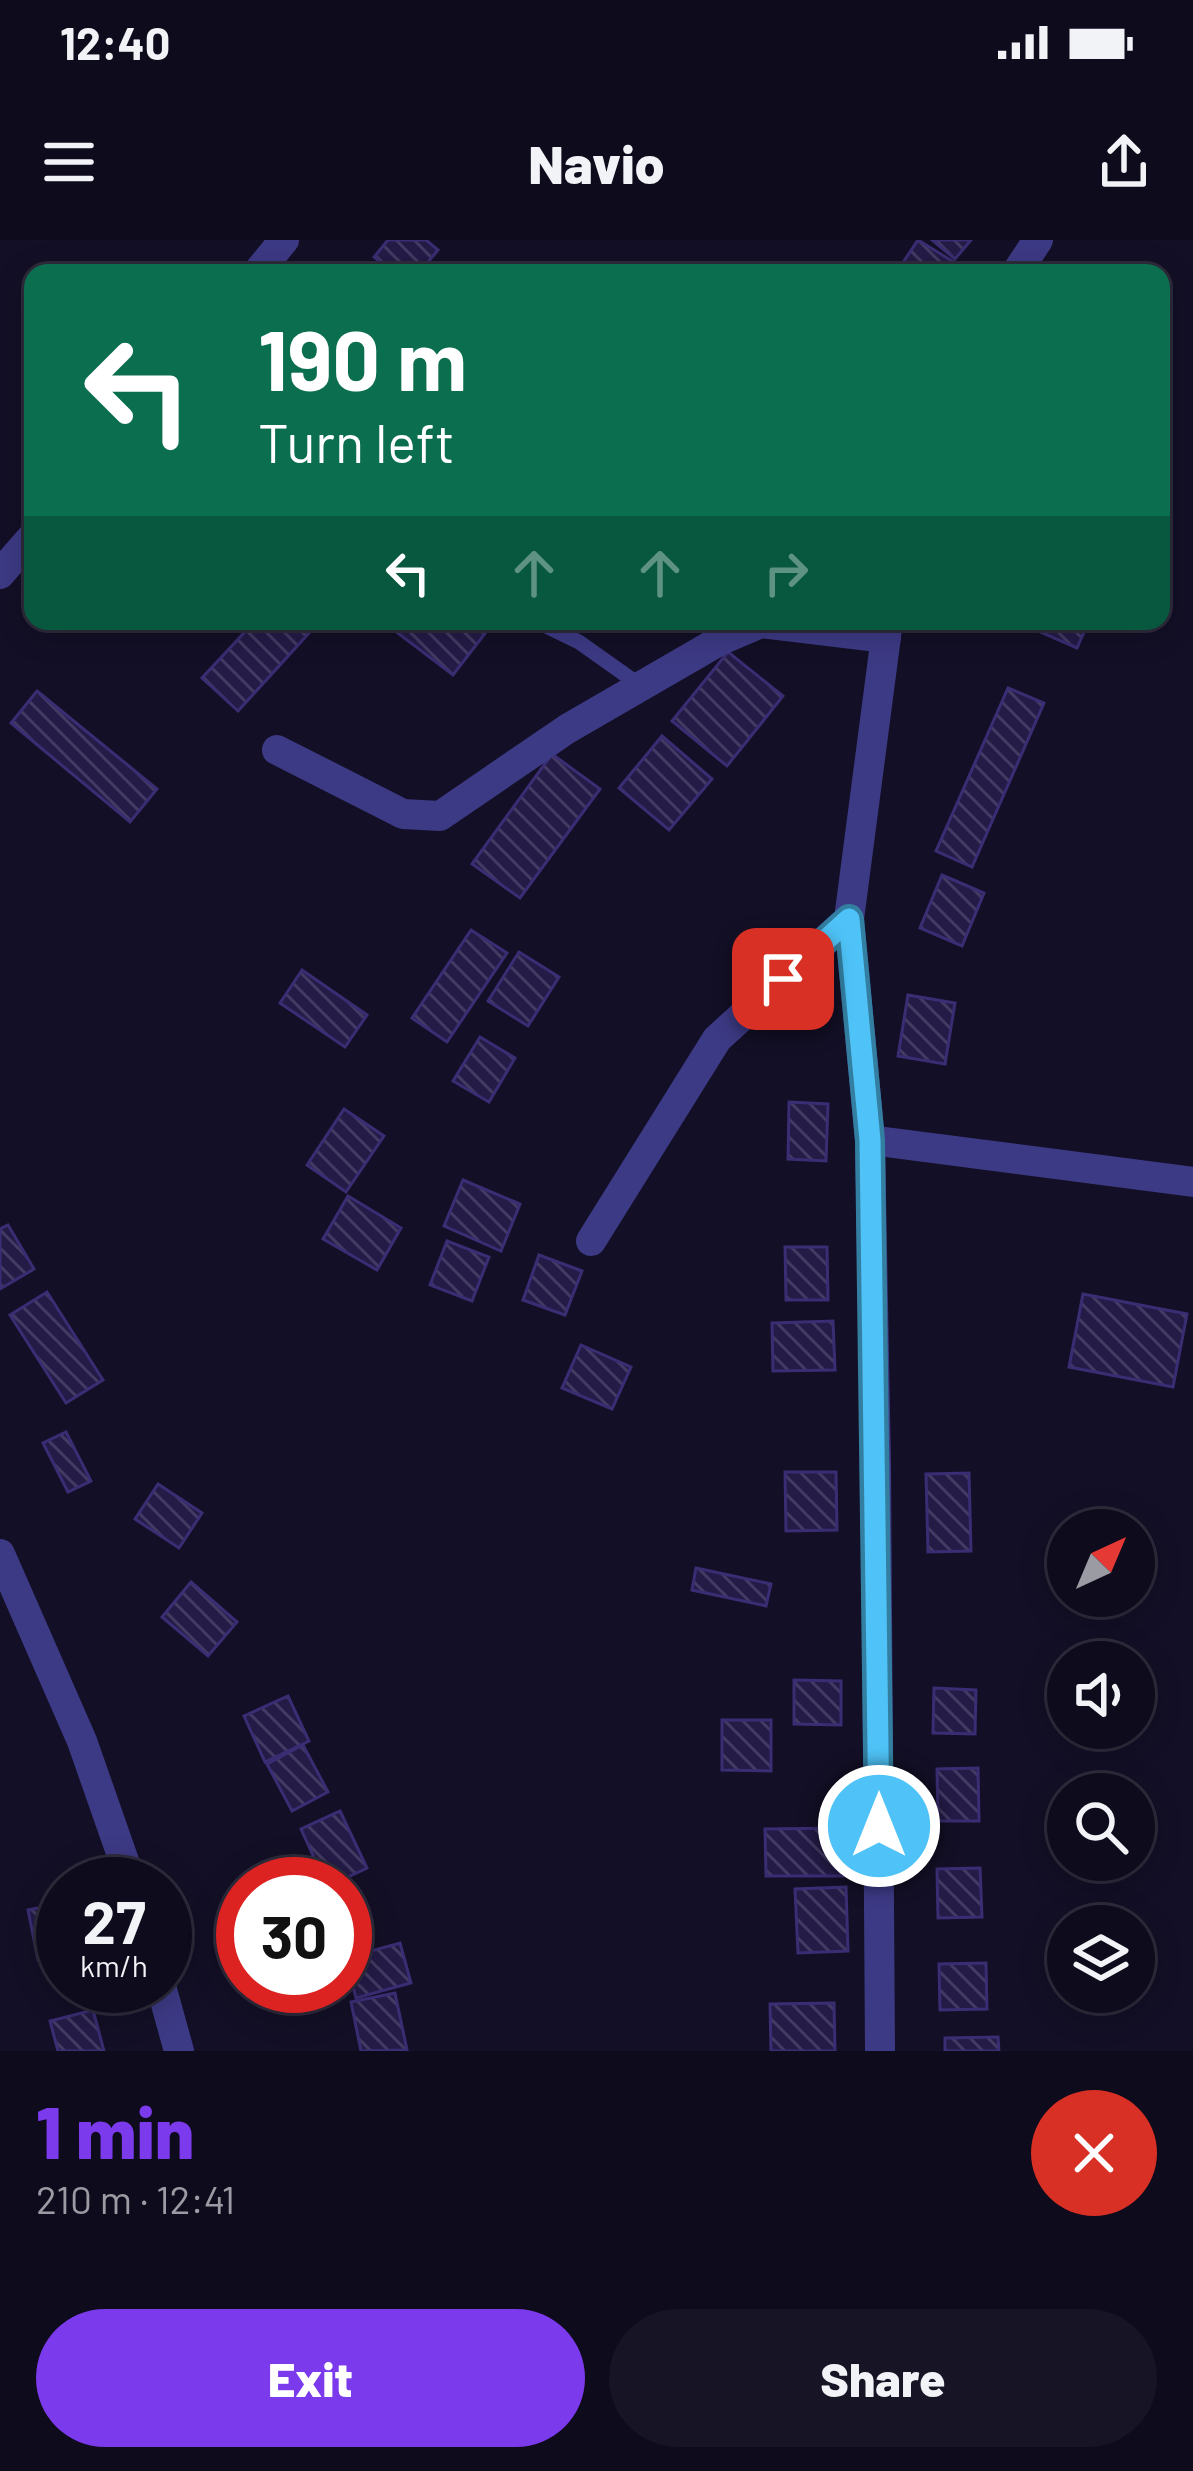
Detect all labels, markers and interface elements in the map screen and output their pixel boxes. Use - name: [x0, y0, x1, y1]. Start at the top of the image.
- text: 12:40: [60, 15, 170, 69]
- icon: menu: [36, 129, 102, 195]
- icon: share: [1091, 129, 1157, 195]
- text: Navio: [528, 130, 665, 195]
- text: 190 m: [258, 307, 467, 408]
- icon: left: [60, 312, 216, 468]
- text: Turn left: [258, 409, 455, 474]
- icon: left: [375, 540, 441, 606]
- icon: ahead: [501, 540, 567, 606]
- icon: ahead: [627, 540, 693, 606]
- icon: right: [753, 540, 819, 606]
- pin: [732, 928, 834, 1030]
- icon: arrive: [750, 946, 816, 1012]
- north arrow: [1047, 1509, 1155, 1617]
- map controls: [1047, 1509, 1155, 2013]
- button: sound: [1047, 1641, 1155, 1749]
- position arrow: [816, 1763, 942, 1889]
- button: search: [1047, 1773, 1155, 1881]
- speed limit sign: 30: [216, 1857, 372, 2013]
- text: 27: [82, 1884, 146, 1956]
- button: layers: [1047, 1905, 1155, 2013]
- text: km/h: [80, 1947, 148, 1983]
- text: 1 min: [36, 2087, 194, 2173]
- button: close: [1031, 2090, 1157, 2216]
- text: 210 m · 12:41: [36, 2175, 235, 2222]
- button: Exit: [36, 2309, 585, 2447]
- button: Share: [609, 2309, 1157, 2447]

